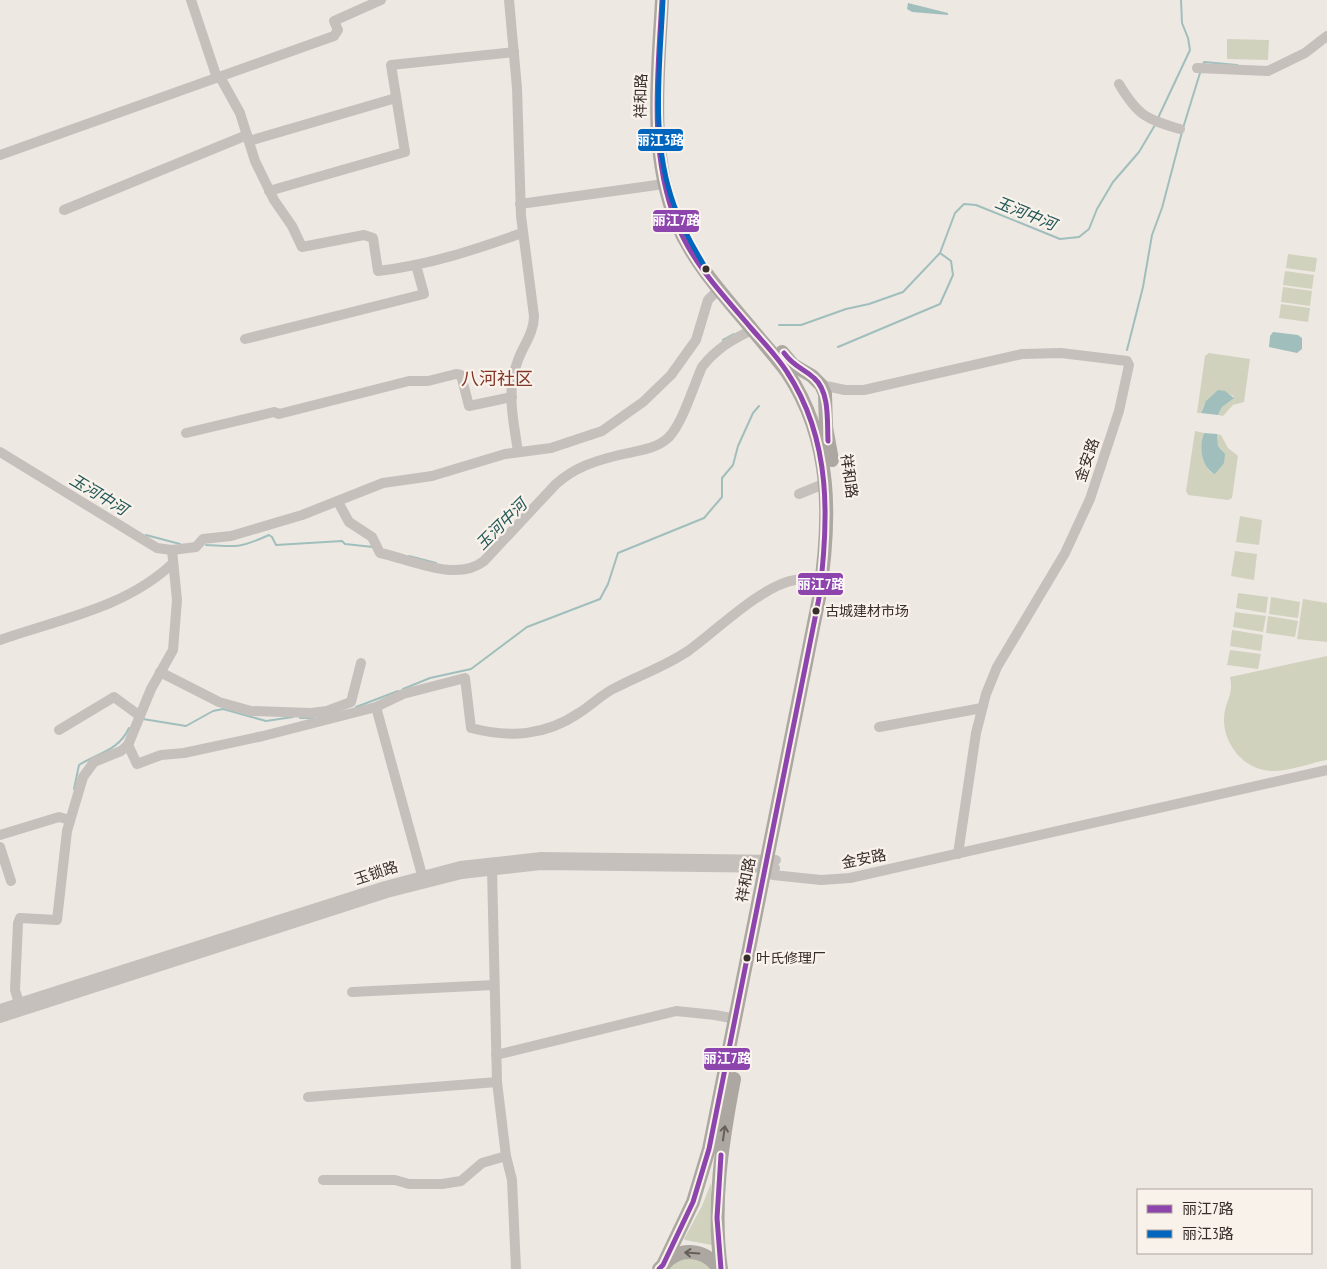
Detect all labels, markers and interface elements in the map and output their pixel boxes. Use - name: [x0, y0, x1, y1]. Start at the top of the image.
- street label: 祥和路: [631, 73, 650, 119]
- line badge: 丽江3路: [637, 128, 684, 152]
- text: 丽江3路: [636, 131, 684, 149]
- water label: 玉河中河: [993, 192, 1062, 235]
- line badge: 丽江7路: [652, 209, 700, 233]
- text: 丽江7路: [652, 211, 700, 229]
- unlabelled marker: [701, 264, 711, 274]
- district label: 八河社区: [461, 367, 533, 390]
- street label: 金安路: [1070, 435, 1103, 484]
- street label: 祥和路: [837, 452, 862, 500]
- water label: 玉河中河: [66, 469, 134, 521]
- water label: 玉河中河: [471, 492, 533, 554]
- line badge: 丽江7路: [797, 572, 844, 596]
- text: 丽江7路: [797, 575, 845, 593]
- place label: 古城建材市场: [825, 602, 909, 620]
- marker: 古城建材市场: [811, 606, 821, 616]
- street label: 金安路: [840, 845, 888, 872]
- street label: 祥和路: [732, 856, 759, 904]
- street label: 玉锁路: [352, 857, 400, 889]
- place label: 叶氏修理厂: [756, 949, 826, 967]
- marker: 叶氏修理厂: [742, 953, 752, 963]
- line badge: 丽江7路: [703, 1047, 751, 1071]
- text: 丽江7路: [703, 1049, 751, 1067]
- one-way arrow: [719, 1126, 729, 1142]
- legend: [1137, 1189, 1312, 1254]
- text: 丽江7路: [1182, 1199, 1234, 1218]
- text: 丽江3路: [1182, 1224, 1234, 1243]
- one-way arrow: [684, 1248, 700, 1258]

